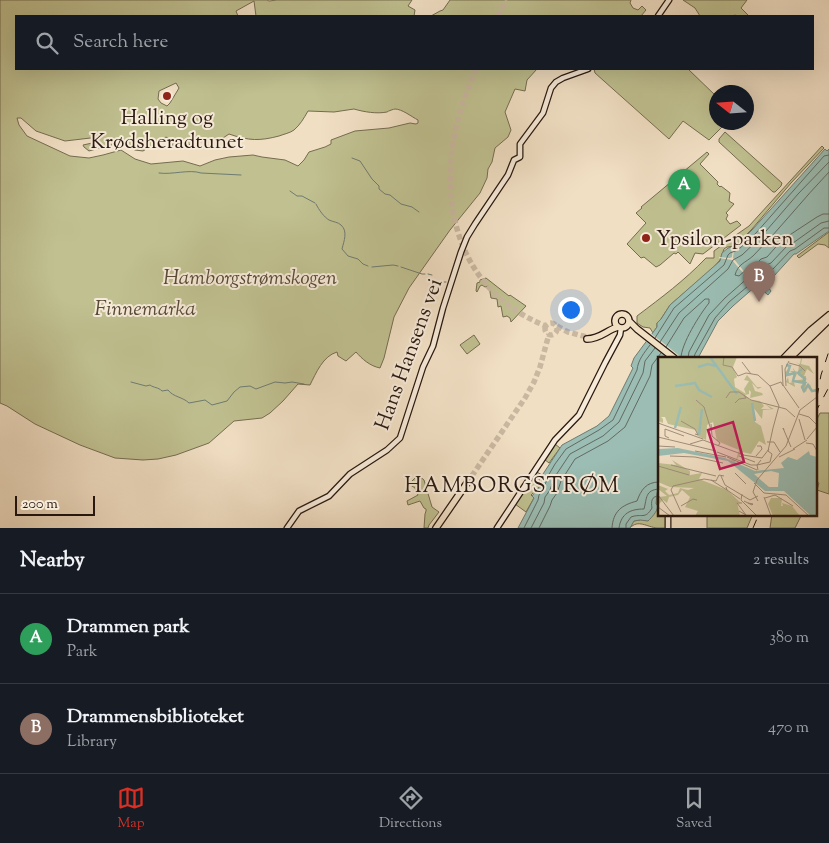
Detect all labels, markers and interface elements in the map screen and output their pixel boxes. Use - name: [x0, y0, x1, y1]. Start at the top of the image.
- search box: [15, 15, 814, 70]
- icon: search: [33, 29, 61, 57]
- text: Search here: [73, 29, 168, 56]
- north arrow: [709, 85, 754, 130]
- marker: Halling og Krødsheradtunet: [161, 90, 173, 102]
- place label: Halling og Krødsheradtunet: [90, 104, 244, 158]
- pin: A: [668, 169, 700, 210]
- place label: Ypsilon-parken: [656, 225, 794, 255]
- marker: Ypsilon-parken: [640, 232, 652, 244]
- pin: B: [743, 261, 775, 302]
- park label: Hamborgstrømskogen: [163, 264, 337, 294]
- street label: Hans Hansens vei: [369, 275, 451, 435]
- park label: Finnemarka: [94, 295, 196, 325]
- your location: [558, 297, 584, 323]
- inset map: [658, 357, 816, 516]
- district label: HAMBORGSTRØM: [404, 471, 620, 503]
- scale bar: [15, 493, 95, 516]
- text: 200 m: [22, 495, 58, 515]
- text: Nearby: [20, 546, 85, 576]
- text: 2 results: [753, 549, 809, 572]
- text: Drammen park: [67, 614, 190, 641]
- text: A: [30, 627, 43, 650]
- text: 380 m: [769, 627, 809, 650]
- text: Park: [67, 641, 98, 664]
- text: Drammensbiblioteket: [67, 704, 244, 731]
- text: B: [31, 717, 41, 740]
- text: 470 m: [768, 717, 809, 740]
- text: Library: [67, 731, 117, 754]
- tab: Map: [117, 784, 145, 834]
- tab: Directions: [379, 784, 442, 834]
- tab: Saved: [676, 784, 712, 834]

